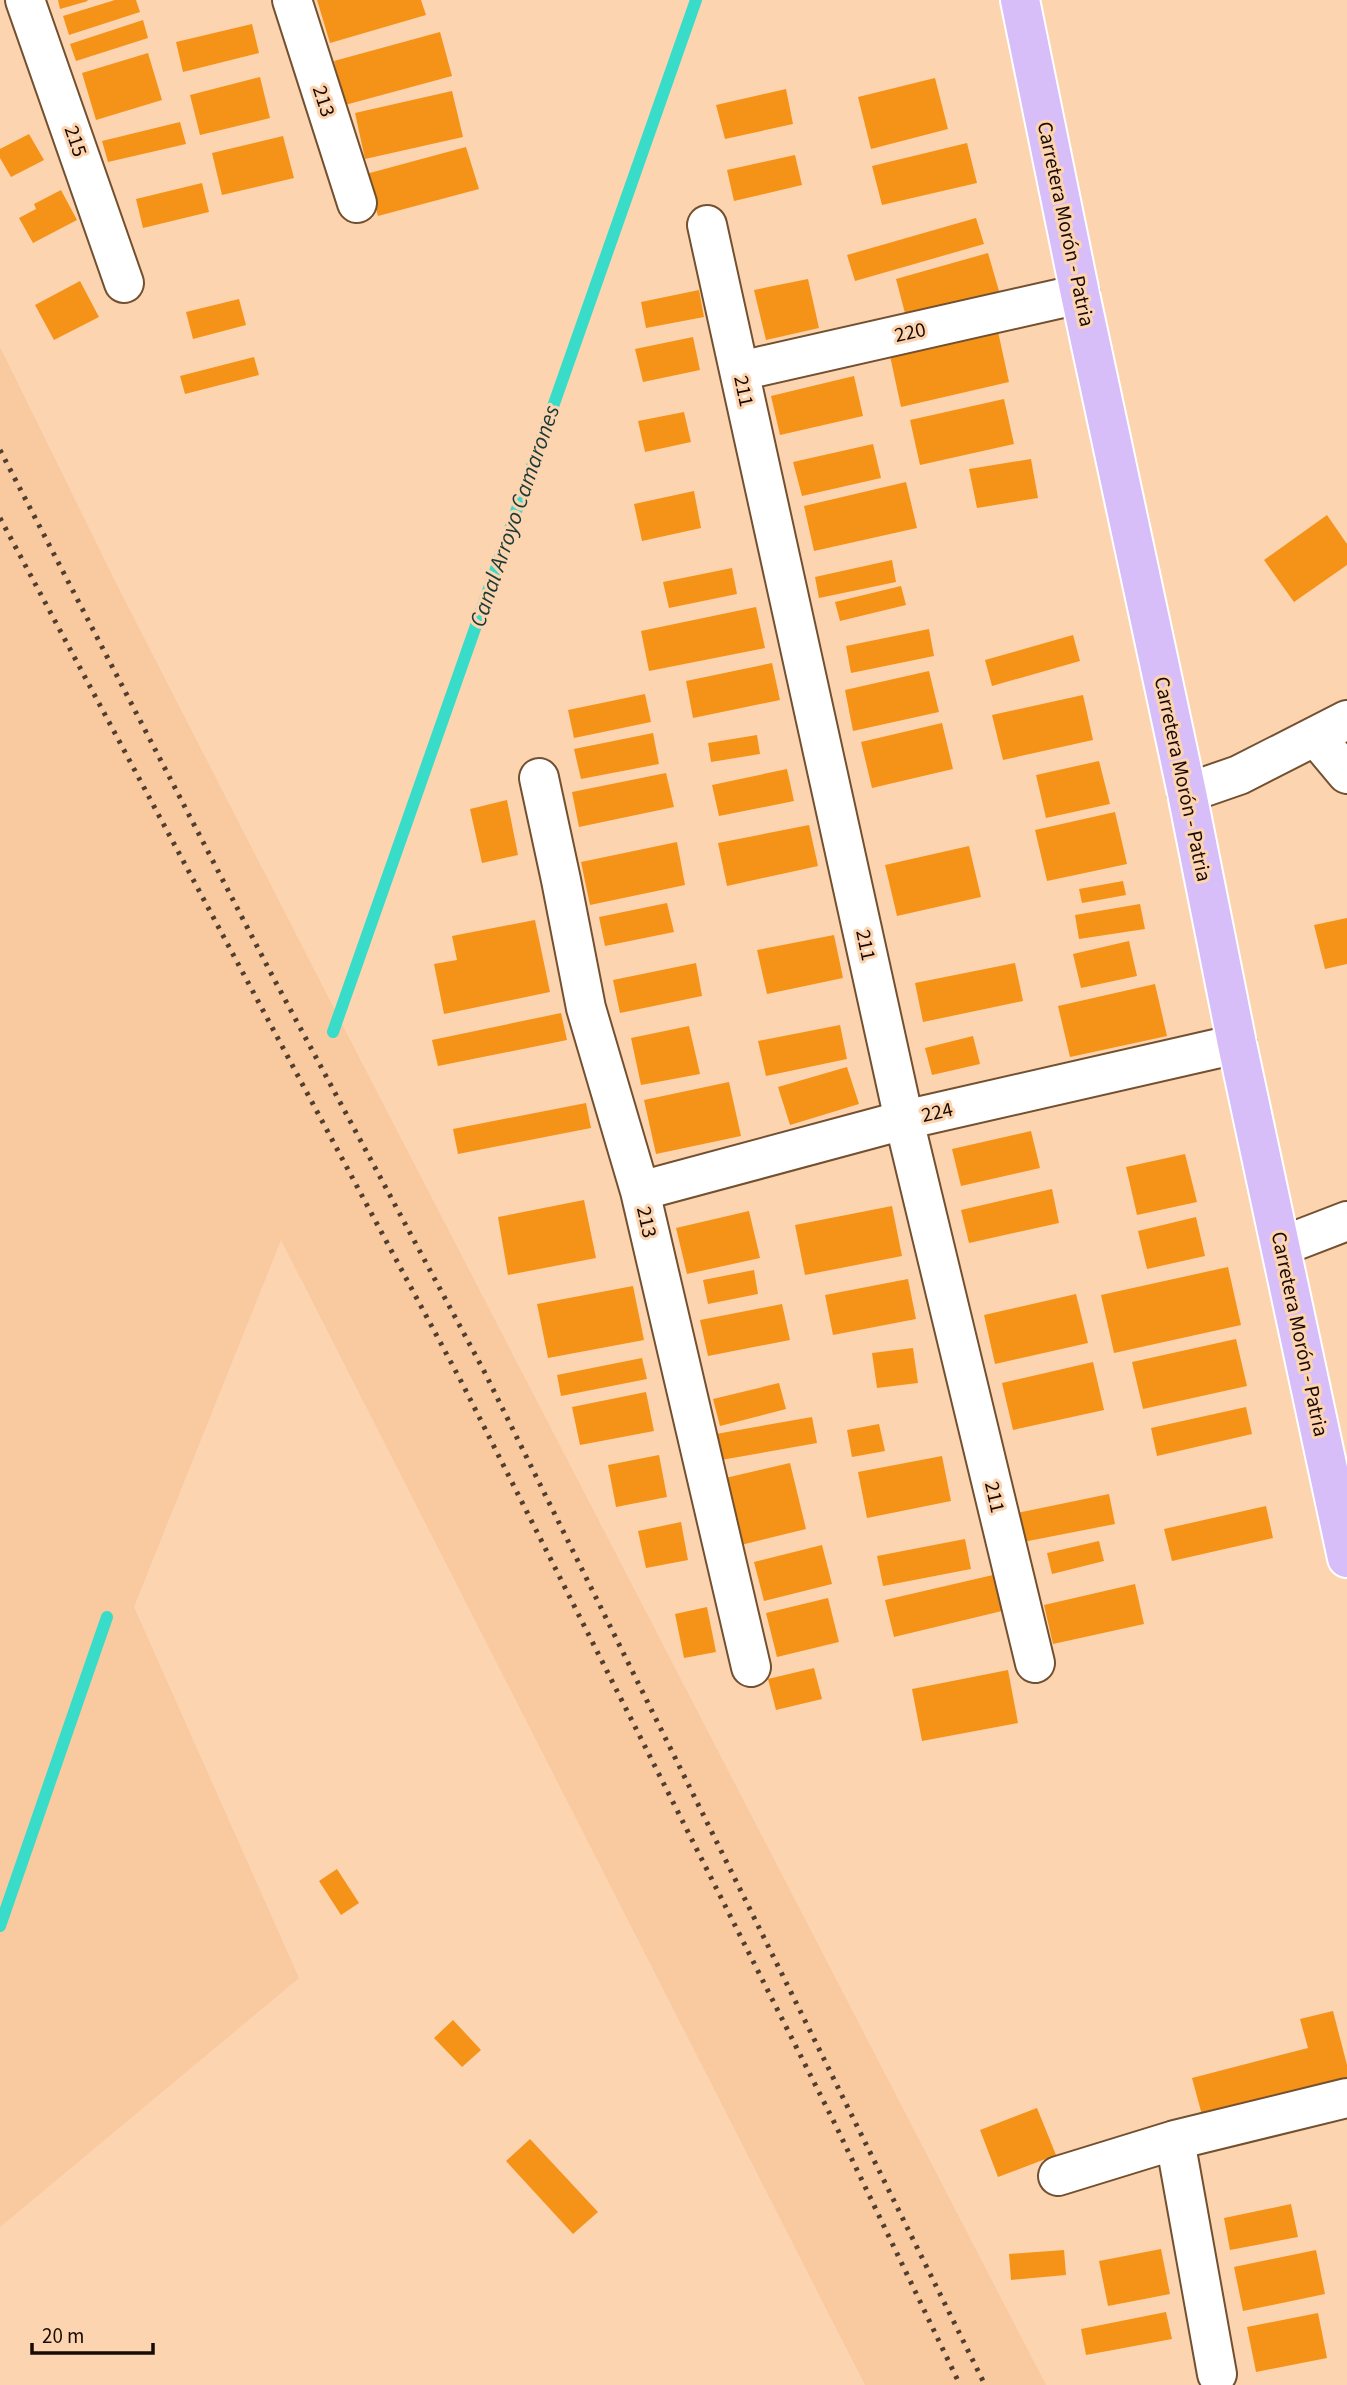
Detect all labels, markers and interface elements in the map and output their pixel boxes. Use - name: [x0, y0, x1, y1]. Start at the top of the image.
- street label: 213: [305, 81, 343, 121]
- street label: Carretera Morón - Patria: [1030, 119, 1102, 329]
- street label: 215: [57, 121, 95, 161]
- street label: 220: [891, 314, 929, 350]
- street label: 211: [726, 373, 762, 409]
- water label: Canal Arroyo Camarones: [461, 401, 568, 632]
- street label: Carretera Morón - Patria: [1147, 674, 1219, 884]
- street label: 211: [848, 927, 884, 963]
- street label: 224: [918, 1094, 956, 1130]
- street label: 213: [629, 1203, 665, 1241]
- street label: Carretera Morón - Patria: [1264, 1229, 1336, 1439]
- street label: 211: [977, 1478, 1013, 1516]
- scale bar: [32, 2312, 152, 2356]
- text: 20 m: [42, 2321, 84, 2351]

